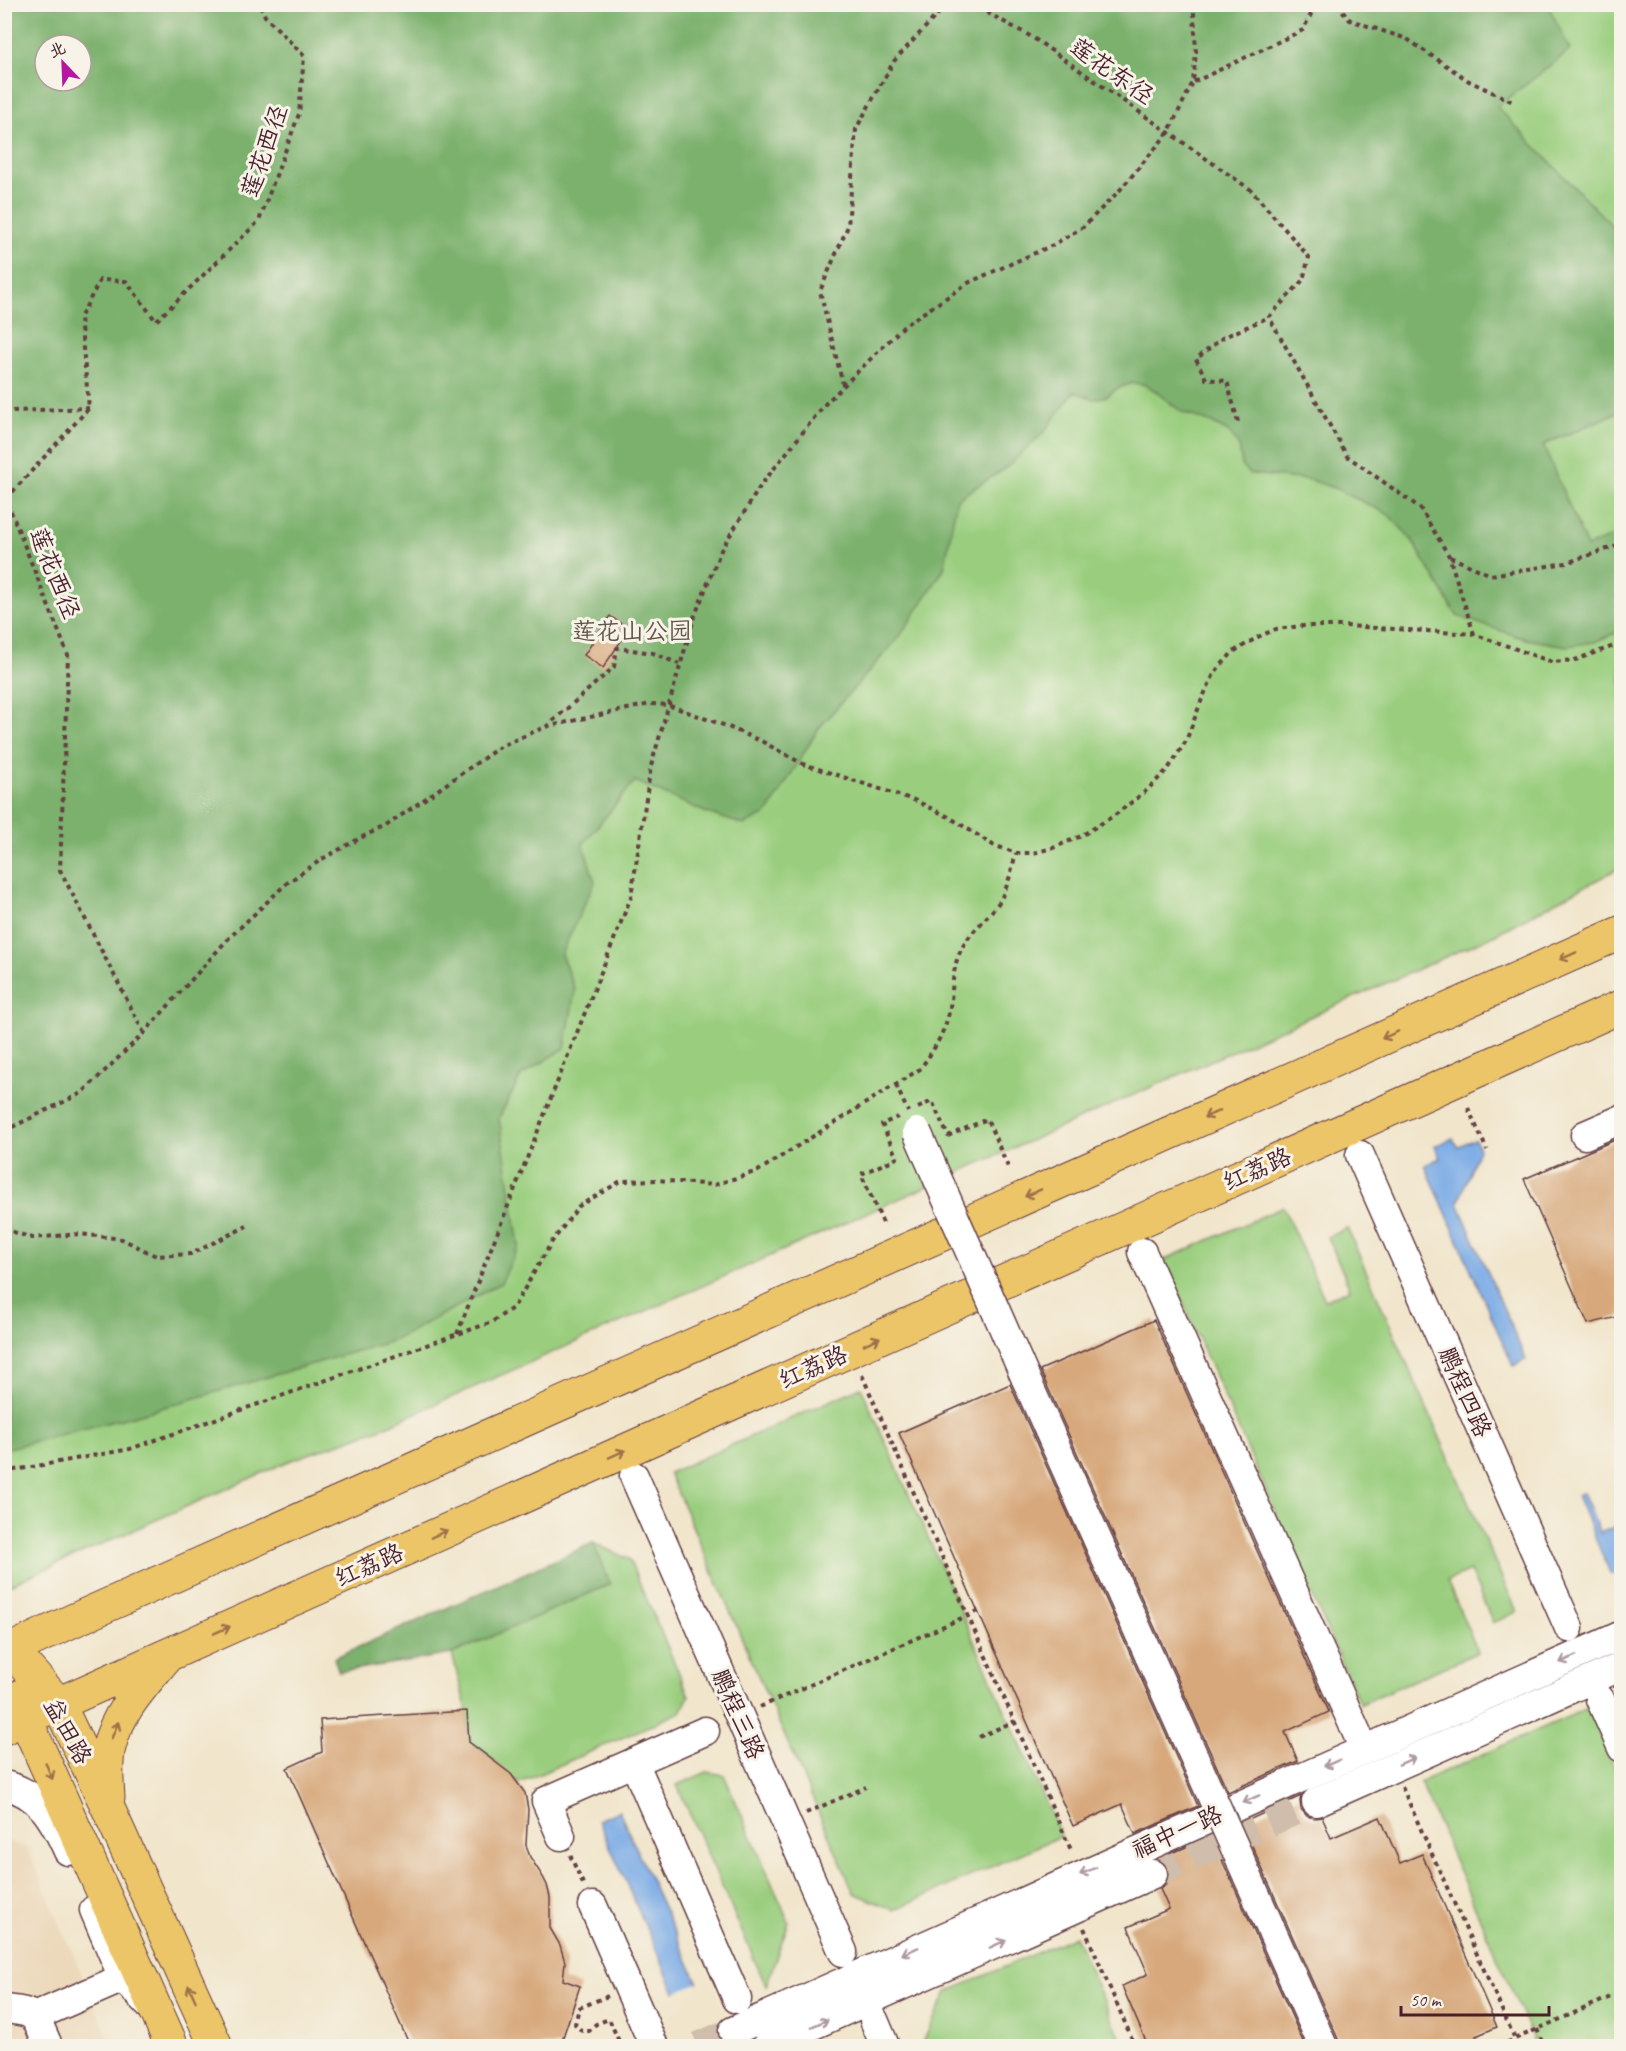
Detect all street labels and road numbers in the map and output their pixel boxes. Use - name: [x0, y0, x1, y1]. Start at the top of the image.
- street label: 莲花东径: [1064, 31, 1160, 111]
- street label: 莲花西径: [234, 101, 294, 201]
- street label: 莲花西径: [23, 523, 87, 623]
- street label: 红荔路: [1218, 1141, 1296, 1197]
- street label: 红荔路: [774, 1339, 852, 1395]
- street label: 鹏程四路: [1432, 1342, 1498, 1442]
- street label: 红荔路: [330, 1537, 408, 1593]
- street label: 鹏程三路: [705, 1664, 771, 1764]
- street label: 益田路: [37, 1692, 99, 1770]
- street label: 福中一路: [1127, 1799, 1227, 1865]

